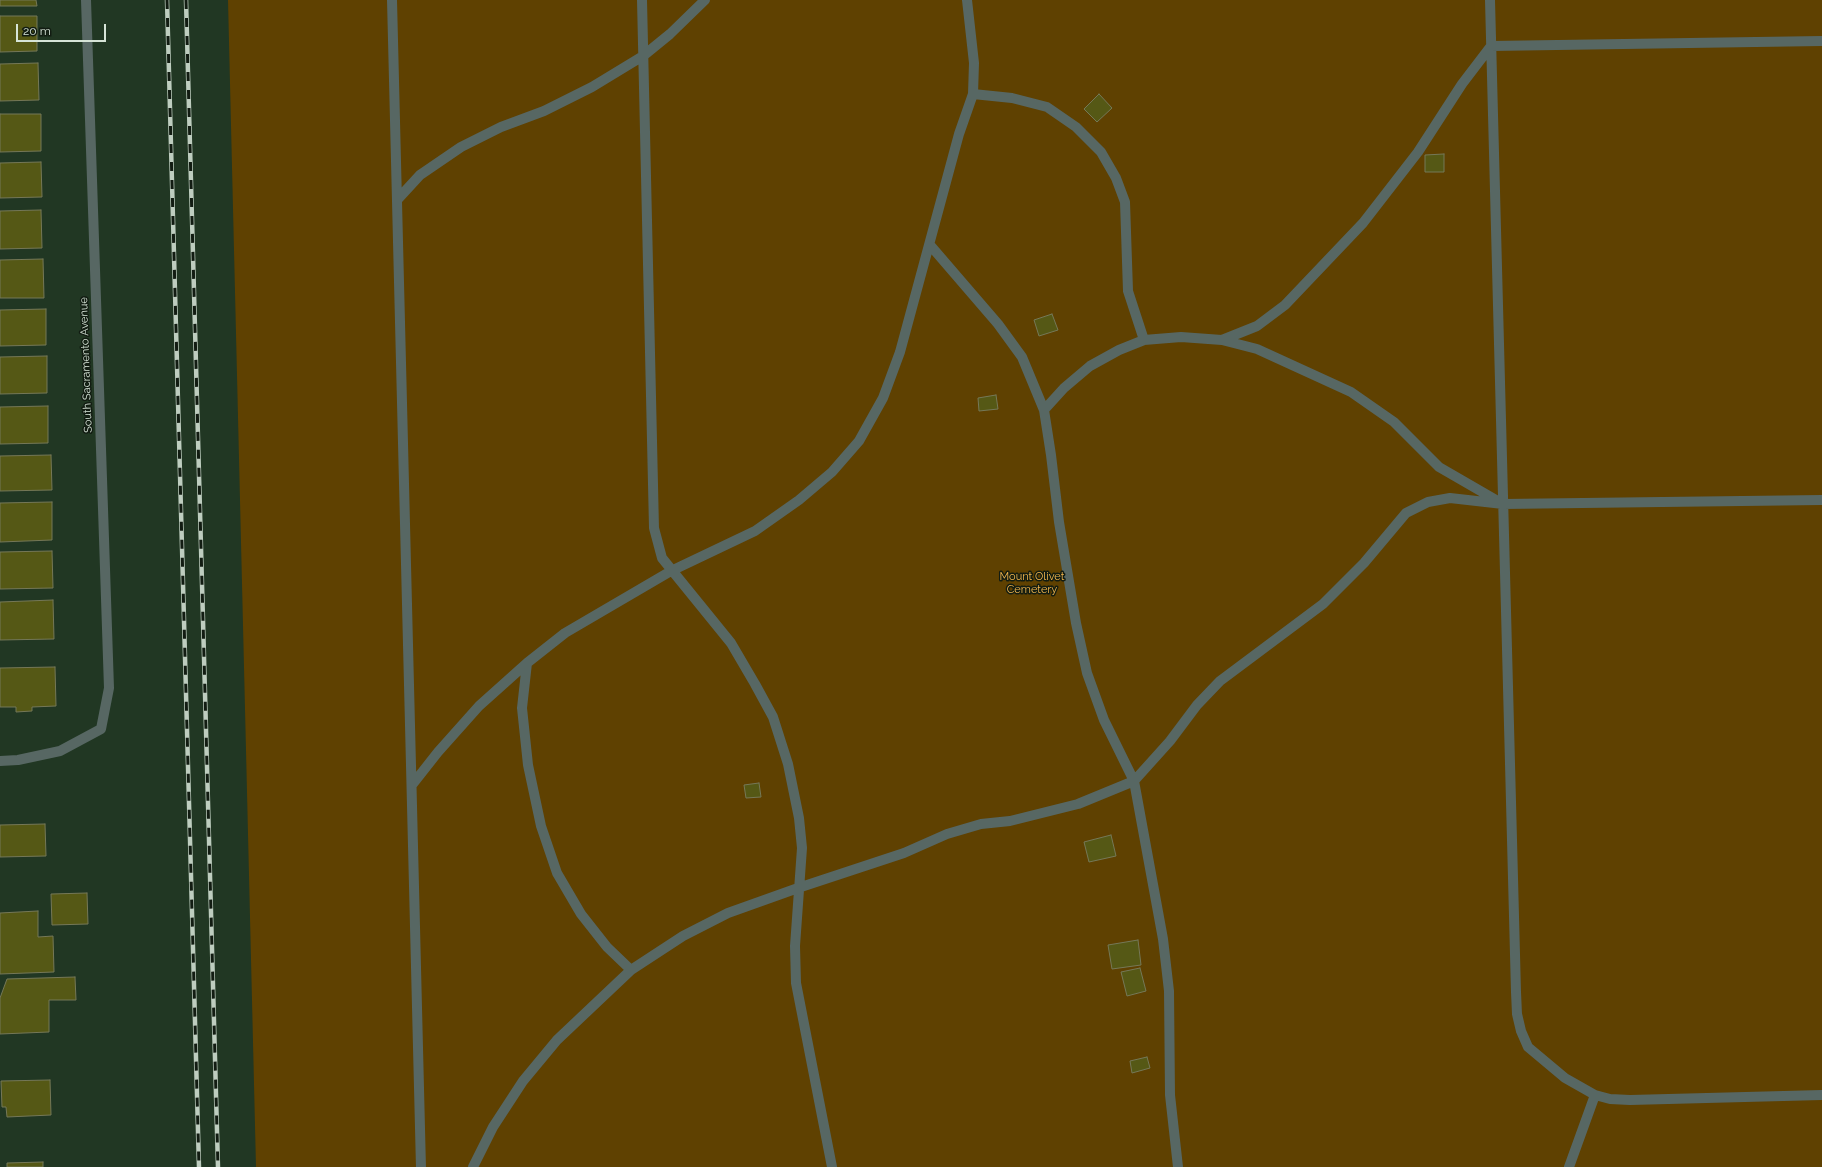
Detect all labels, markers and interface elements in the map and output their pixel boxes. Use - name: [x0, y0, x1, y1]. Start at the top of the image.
- scale bar: [18, 16, 108, 42]
- text: 20 m: [23, 24, 51, 38]
- street label: South Sacramento Avenue: [77, 297, 95, 433]
- park label: Mount Olivet Cemetery: [1000, 570, 1064, 596]

